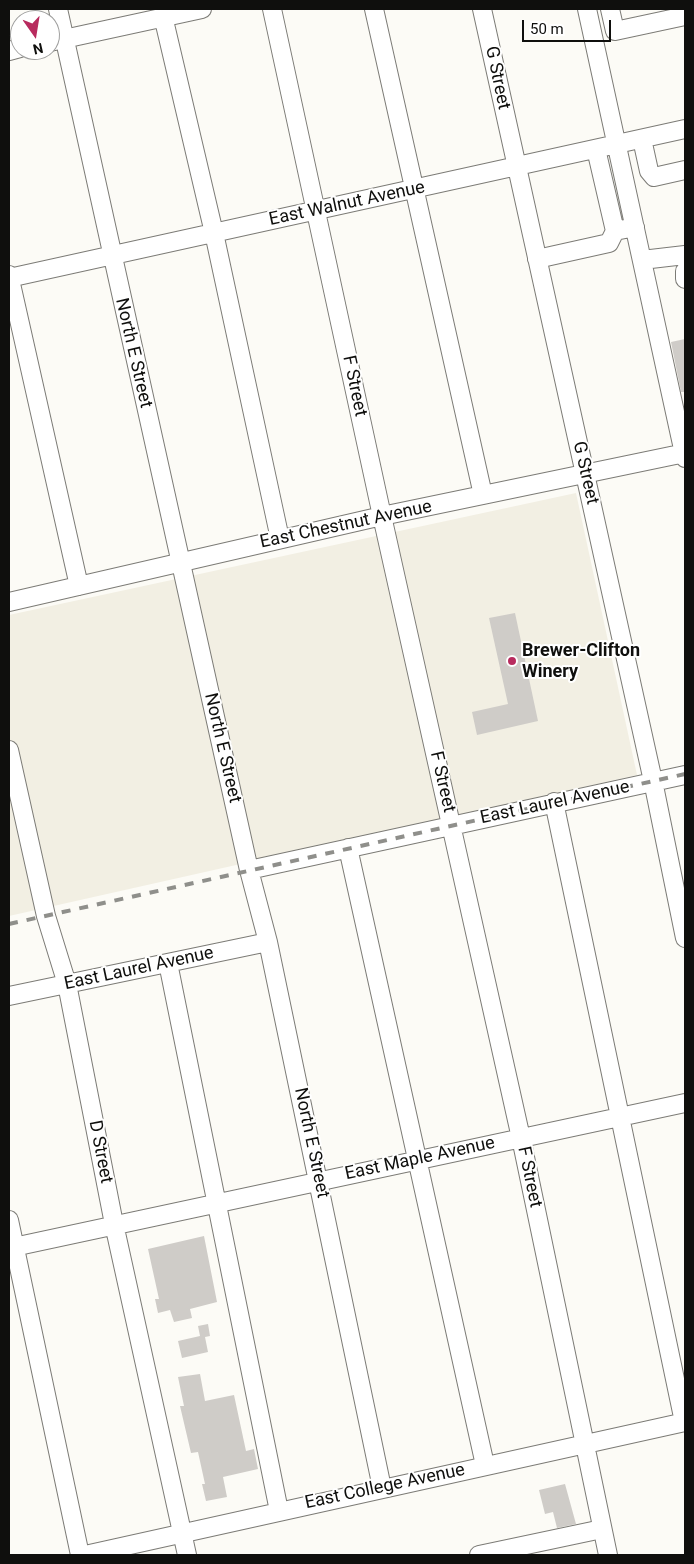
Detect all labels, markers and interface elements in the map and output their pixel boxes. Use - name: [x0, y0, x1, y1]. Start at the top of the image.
- north arrow: [10, 10, 60, 60]
- scale bar: [524, 10, 613, 42]
- text: 50 m: [530, 20, 564, 38]
- text: N: [32, 40, 45, 58]
- street label: G Street: [480, 44, 514, 112]
- street label: East Walnut Avenue: [267, 177, 427, 231]
- street label: North E Street: [110, 296, 156, 410]
- street label: F Street: [337, 353, 371, 419]
- street label: G Street: [567, 439, 603, 507]
- street label: East Chestnut Avenue: [258, 496, 434, 554]
- place label: Brewer-Clifton Winery: [522, 640, 640, 682]
- marker: Brewer-Clifton Winery: [506, 655, 518, 667]
- street label: North E Street: [199, 691, 245, 805]
- street label: F Street: [425, 749, 459, 815]
- street label: East Laurel Avenue: [478, 777, 632, 829]
- street label: East Laurel Avenue: [62, 943, 216, 995]
- street label: North E Street: [289, 1086, 333, 1200]
- street label: D Street: [83, 1119, 117, 1185]
- street label: East Maple Avenue: [343, 1133, 497, 1185]
- street label: F Street: [512, 1144, 546, 1210]
- street label: East College Avenue: [303, 1459, 467, 1515]

